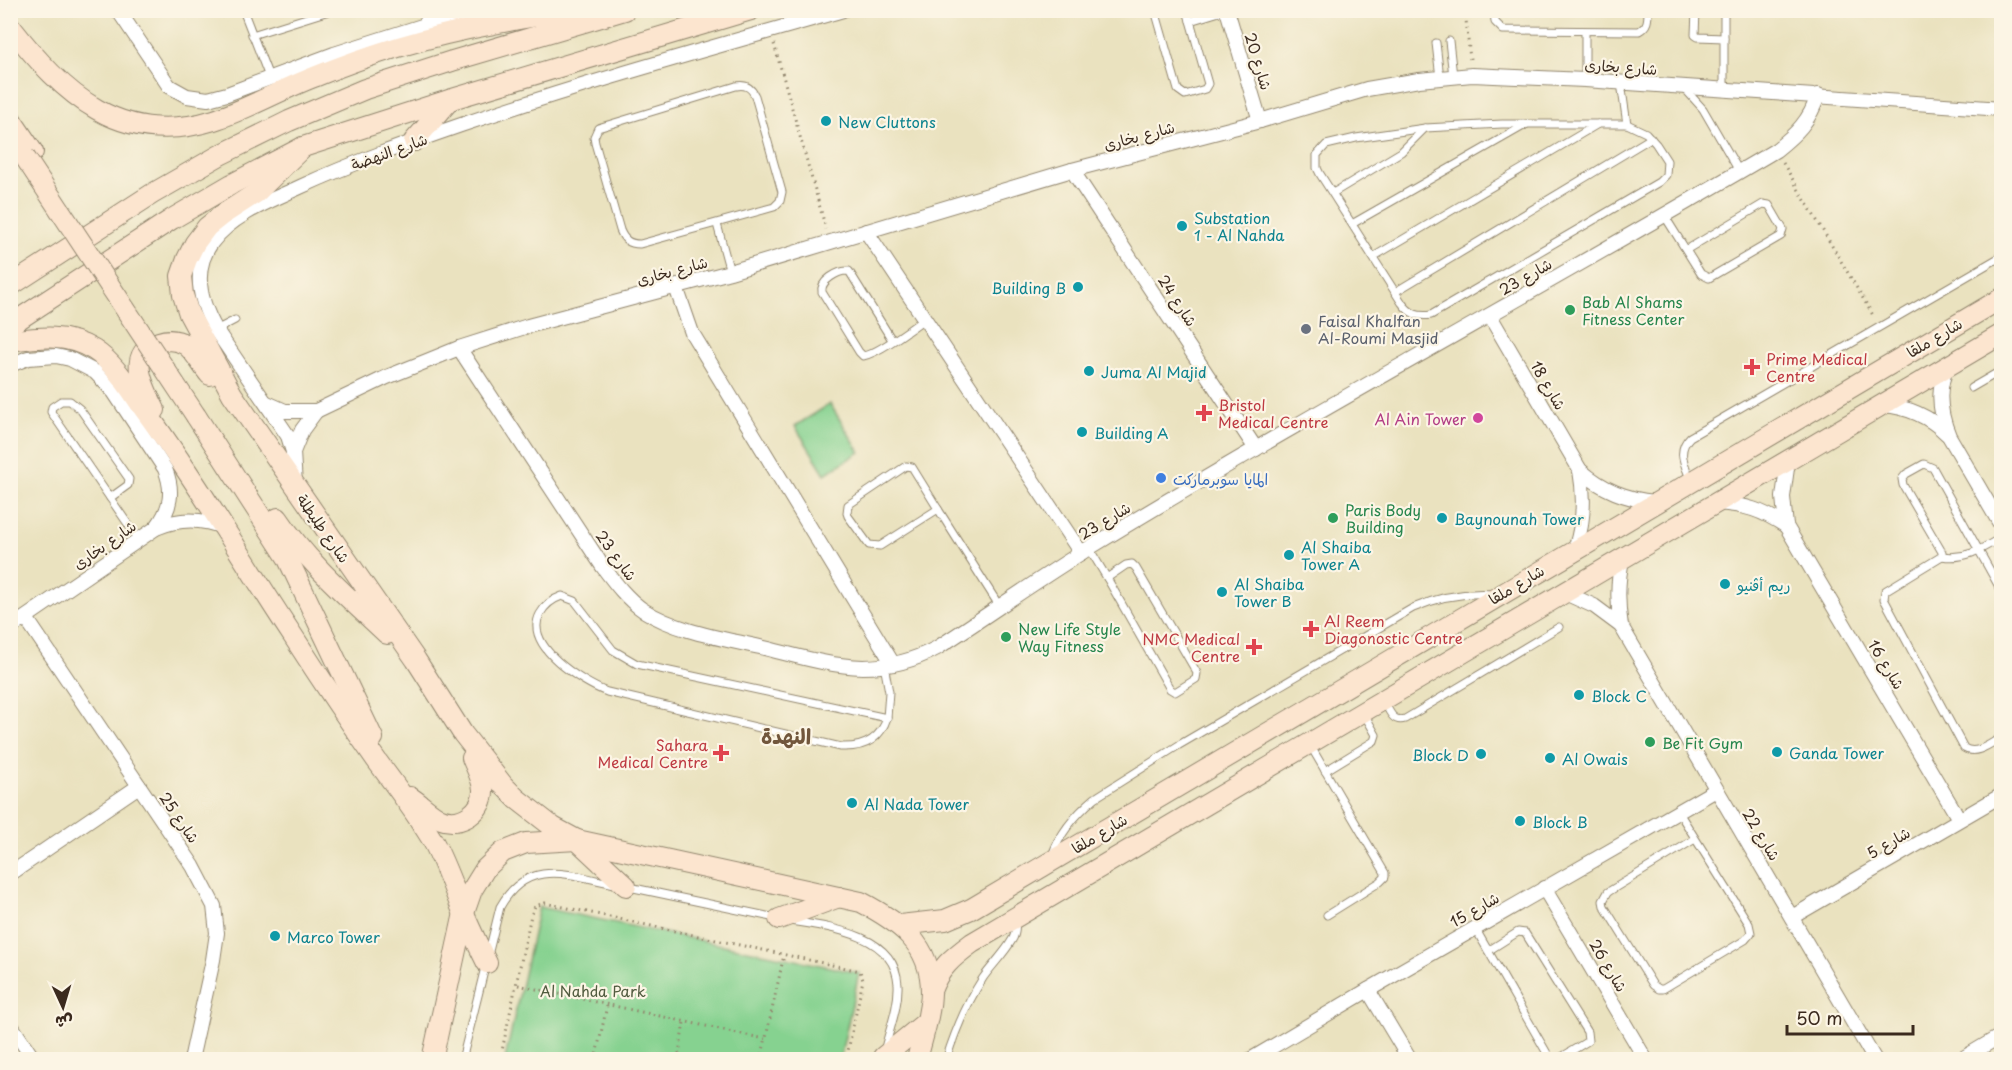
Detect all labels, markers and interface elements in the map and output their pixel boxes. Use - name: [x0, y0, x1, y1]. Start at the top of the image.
- street label: شارع 20: [1239, 30, 1279, 92]
- street label: شارع بخارى: [1584, 52, 1658, 80]
- place label: New Cluttons: [838, 110, 936, 133]
- marker: New Cluttons: [819, 114, 833, 128]
- street label: شارع بخارى: [1101, 114, 1177, 156]
- street label: شارع النهضة: [348, 127, 430, 175]
- place label: Substation 1 - Al Nahda: [1194, 206, 1285, 246]
- marker: Substation 1 - Al Nahda: [1175, 219, 1189, 233]
- street label: شارع بخارى: [634, 249, 710, 291]
- street label: شارع 23: [1494, 252, 1556, 300]
- street label: شارع 24: [1153, 270, 1203, 330]
- place label: Building B: [991, 276, 1066, 299]
- marker: Building B: [1071, 280, 1085, 294]
- place label: Bab Al Shams Fitness Center: [1582, 290, 1685, 330]
- marker: Bab Al Shams Fitness Center: [1563, 303, 1577, 317]
- place label: Faisal Khalfan Al-Roumi Masjid: [1318, 309, 1438, 349]
- street label: شارع ملقا: [1902, 311, 1966, 363]
- marker: Faisal Khalfan Al-Roumi Masjid: [1299, 322, 1313, 336]
- place label: Prime Medical Centre: [1766, 347, 1868, 387]
- street label: شارع 18: [1526, 356, 1572, 414]
- marker: Prime Medical Centre: [1743, 358, 1761, 376]
- place label: Juma Al Majid: [1101, 360, 1207, 383]
- marker: Juma Al Majid: [1082, 364, 1096, 378]
- place label: Bristol Medical Centre: [1218, 393, 1329, 433]
- marker: Bristol Medical Centre: [1195, 404, 1213, 422]
- place label: Al Ain Tower: [1374, 407, 1467, 430]
- marker: Al Ain Tower: [1471, 411, 1485, 425]
- place label: Building A: [1094, 421, 1169, 444]
- marker: Building A: [1075, 425, 1089, 439]
- place label: المايا سوبرماركت: [1173, 467, 1268, 490]
- marker: المايا سوبرماركت: [1154, 471, 1168, 485]
- street label: شارع طليطلة: [292, 489, 356, 567]
- street label: شارع 23: [1073, 495, 1135, 545]
- place label: Paris Body Building: [1345, 498, 1421, 538]
- place label: Baynounah Tower: [1454, 507, 1584, 530]
- marker: Paris Body Building: [1326, 511, 1340, 525]
- marker: Baynounah Tower: [1435, 511, 1449, 525]
- street label: شارع بخارى: [68, 514, 140, 574]
- street label: شارع 23: [591, 525, 643, 585]
- place label: Al Shaiba Tower A: [1301, 535, 1372, 575]
- marker: Al Shaiba Tower A: [1282, 548, 1296, 562]
- street label: شارع ملقا: [1484, 558, 1548, 610]
- place label: Al Shaiba Tower B: [1234, 572, 1305, 612]
- place label: ريم أڤنيو: [1736, 573, 1790, 598]
- marker: ريم أڤنيو: [1718, 577, 1732, 591]
- marker: Al Shaiba Tower B: [1215, 585, 1229, 599]
- place label: Al Reem Diagonostic Centre: [1324, 609, 1463, 649]
- place label: New Life Style Way Fitness: [1018, 617, 1121, 657]
- marker: Al Reem Diagonostic Centre: [1302, 620, 1320, 638]
- place label: NMC Medical Centre: [1142, 627, 1240, 667]
- marker: New Life Style Way Fitness: [999, 630, 1013, 644]
- street label: شارع 16: [1863, 635, 1911, 693]
- marker: NMC Medical Centre: [1245, 638, 1263, 656]
- place label: Block C: [1591, 684, 1647, 707]
- marker: Block C: [1572, 688, 1586, 702]
- district label: النهدة: [761, 719, 811, 751]
- place label: Be Fit Gym: [1662, 731, 1743, 754]
- place label: Sahara Medical Centre: [597, 733, 709, 773]
- marker: Be Fit Gym: [1643, 735, 1657, 749]
- place label: Ganda Tower: [1789, 741, 1885, 764]
- place label: Block D: [1412, 743, 1469, 766]
- marker: Sahara Medical Centre: [712, 744, 730, 762]
- marker: Ganda Tower: [1770, 745, 1784, 759]
- marker: Block D: [1474, 747, 1488, 761]
- place label: Al Owais: [1562, 747, 1628, 770]
- marker: Al Owais: [1543, 751, 1557, 765]
- street label: شارع 25: [154, 787, 206, 847]
- place label: Al Nada Tower: [864, 792, 970, 815]
- marker: Al Nada Tower: [845, 796, 859, 810]
- street label: شارع 22: [1737, 803, 1787, 865]
- street label: شارع ملقا: [1067, 807, 1131, 859]
- place label: Block B: [1532, 810, 1588, 833]
- marker: Block B: [1513, 814, 1527, 828]
- street label: شارع 5: [1862, 820, 1914, 864]
- street label: شارع 15: [1445, 886, 1503, 932]
- place label: Marco Tower: [287, 925, 380, 948]
- marker: Marco Tower: [268, 929, 282, 943]
- street label: شارع 26: [1584, 934, 1634, 996]
- north arrow: [33, 977, 93, 1037]
- park label: Al Nahda Park: [540, 979, 646, 1002]
- scale bar: [1787, 998, 1913, 1036]
- text: 50 m: [1796, 1004, 1843, 1031]
- text: ش: [54, 1010, 74, 1036]

